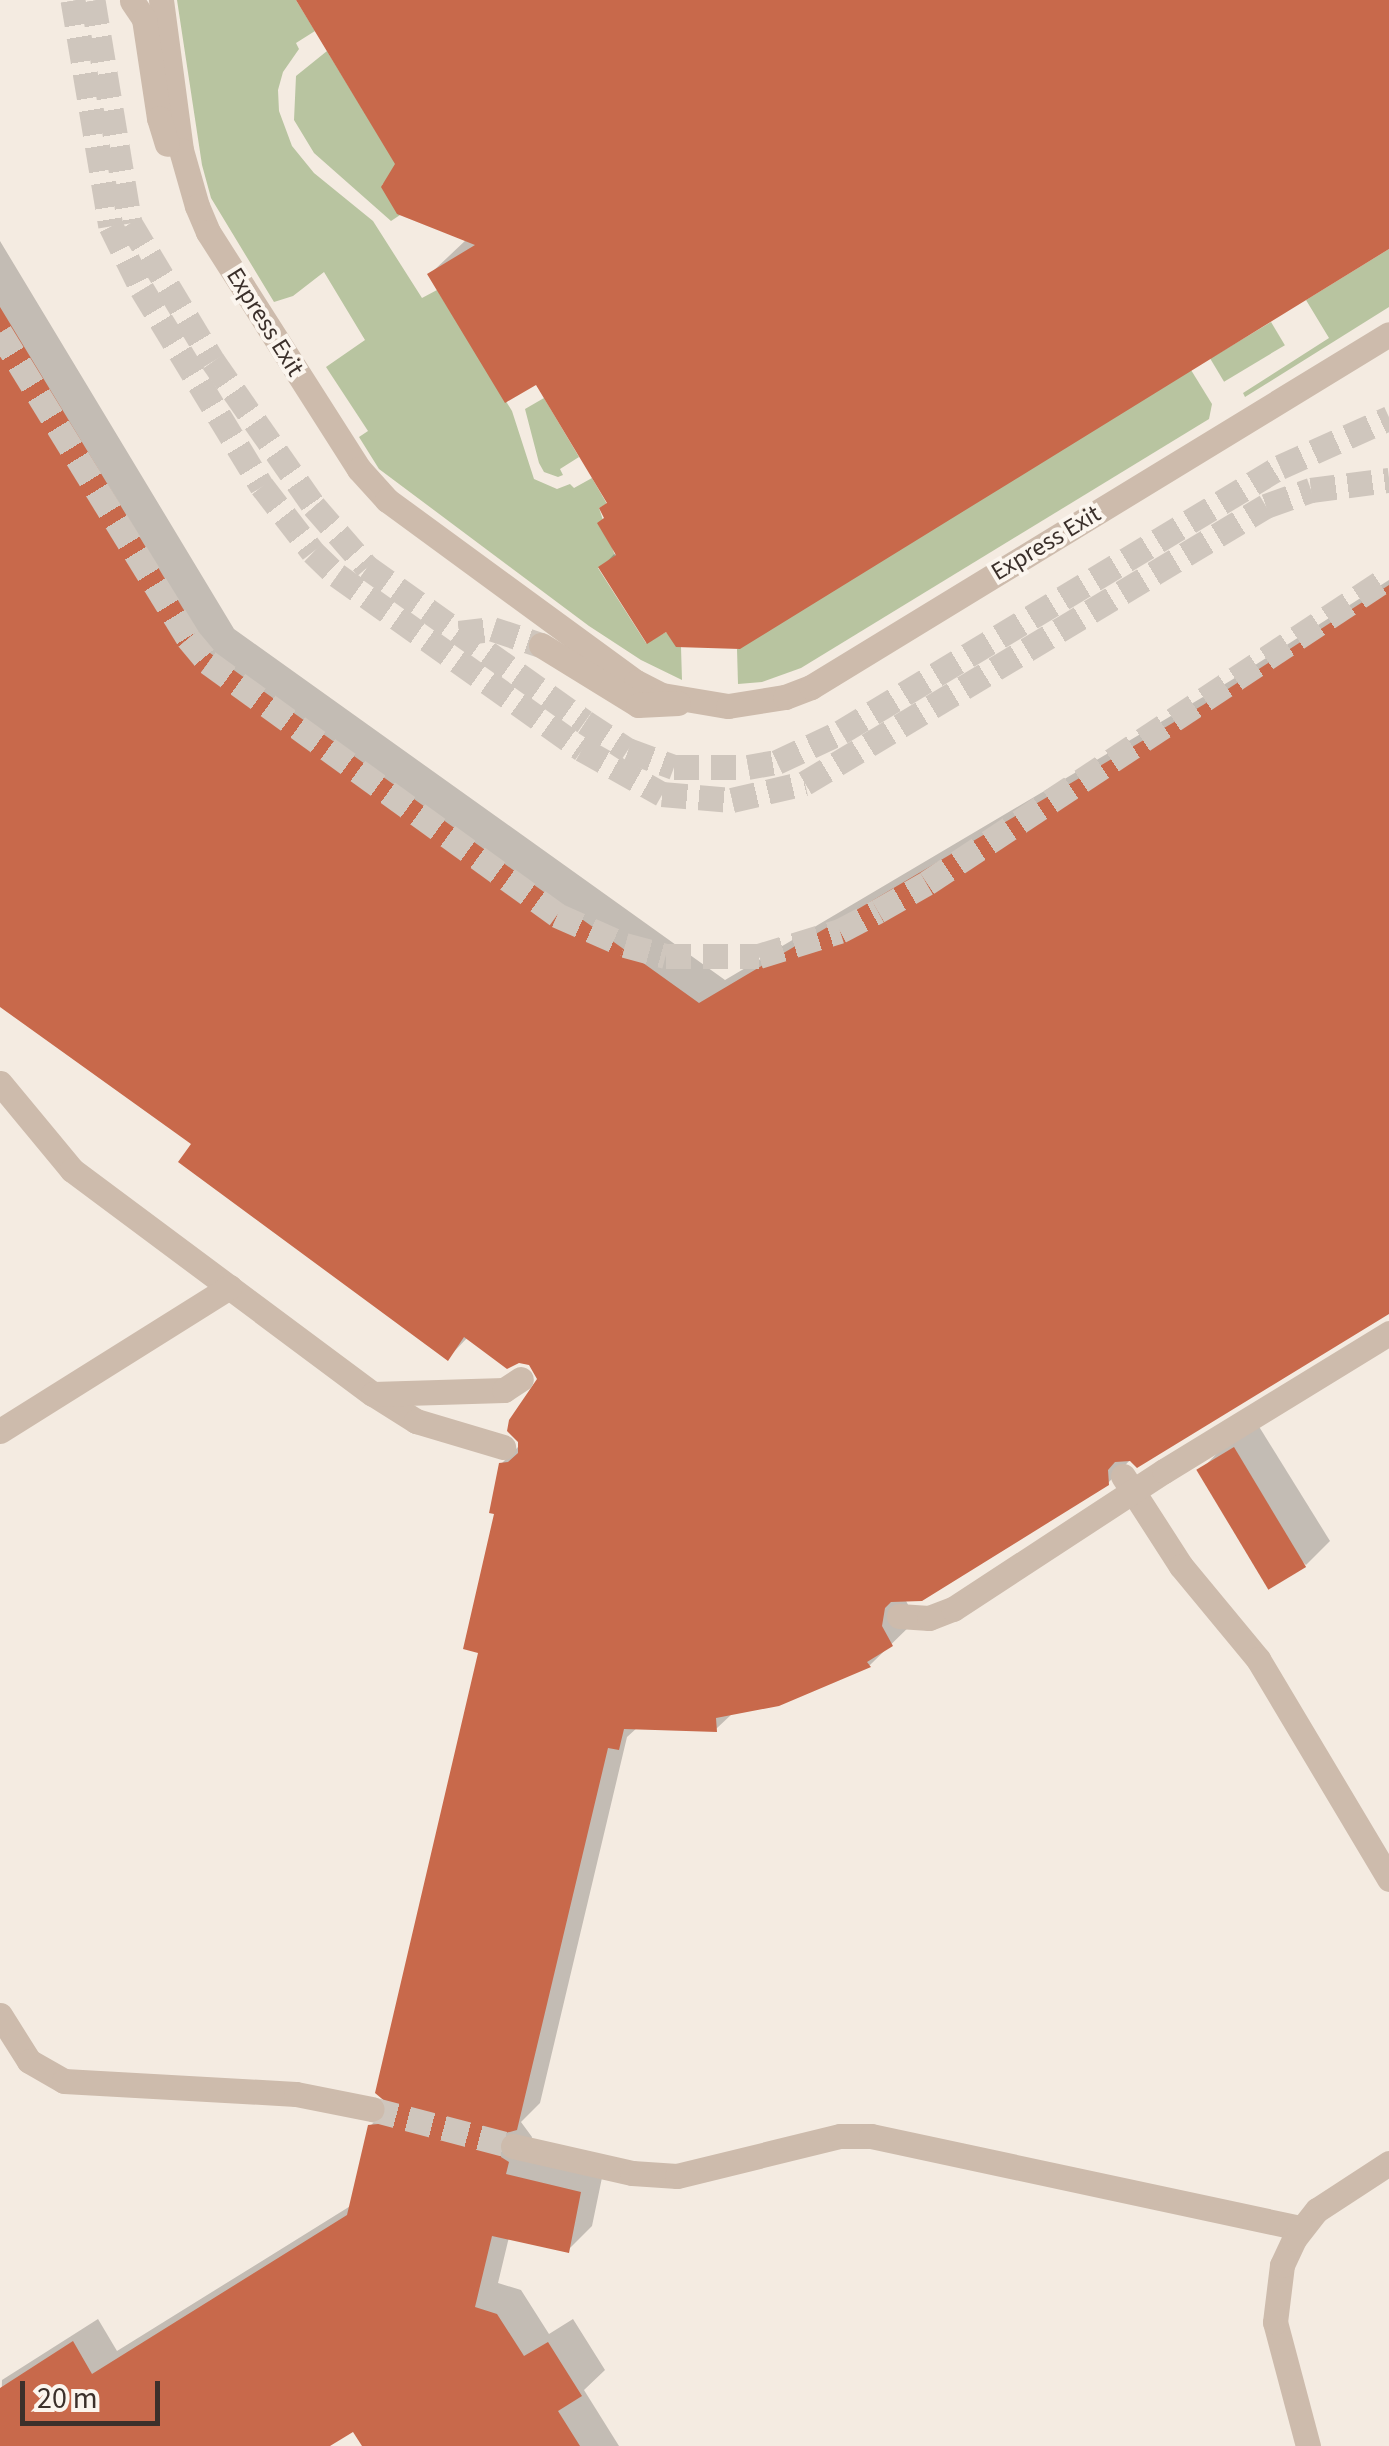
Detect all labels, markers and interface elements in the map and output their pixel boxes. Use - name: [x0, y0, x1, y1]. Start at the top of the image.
- street label: Express Exit: [220, 262, 310, 382]
- street label: Express Exit: [986, 499, 1106, 587]
- scale bar: [25, 2361, 165, 2423]
- text: 20 m: [37, 2377, 98, 2420]

